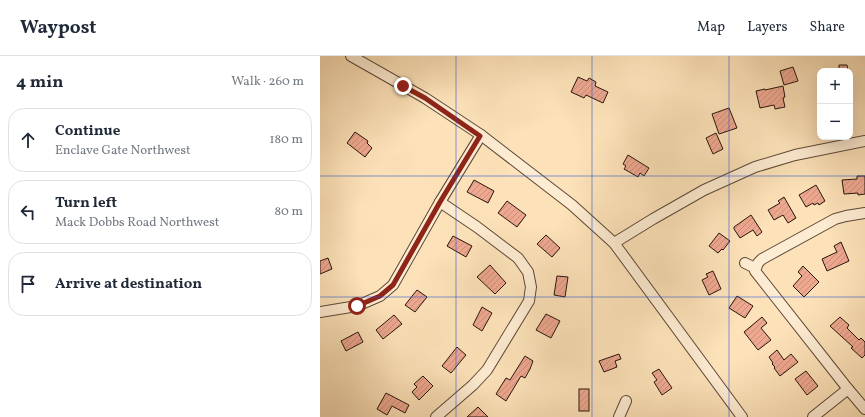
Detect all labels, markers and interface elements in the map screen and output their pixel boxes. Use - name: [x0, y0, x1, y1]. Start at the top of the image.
- text: Waypost: [20, 15, 96, 41]
- text: Map: [697, 18, 725, 37]
- text: Layers: [747, 18, 787, 37]
- text: Share: [809, 18, 845, 37]
- map controls: [817, 68, 853, 140]
- button: +: [817, 68, 853, 104]
- text: 4 min: [16, 71, 63, 94]
- text: Walk · 260 m: [231, 73, 304, 91]
- route end: [394, 77, 412, 95]
- button: −: [817, 104, 853, 140]
- text: Continue: [55, 121, 120, 142]
- icon: ahead: [17, 129, 39, 151]
- text: 180 m: [269, 131, 303, 149]
- text: Enclave Gate Northwest: [55, 142, 191, 160]
- text: Turn left: [55, 193, 117, 214]
- icon: left: [17, 201, 39, 223]
- text: 80 m: [274, 203, 303, 221]
- text: Mack Dobbs Road Northwest: [55, 214, 219, 232]
- icon: arrive: [17, 273, 39, 295]
- text: Arrive at destination: [55, 274, 202, 295]
- route start: [348, 297, 366, 315]

